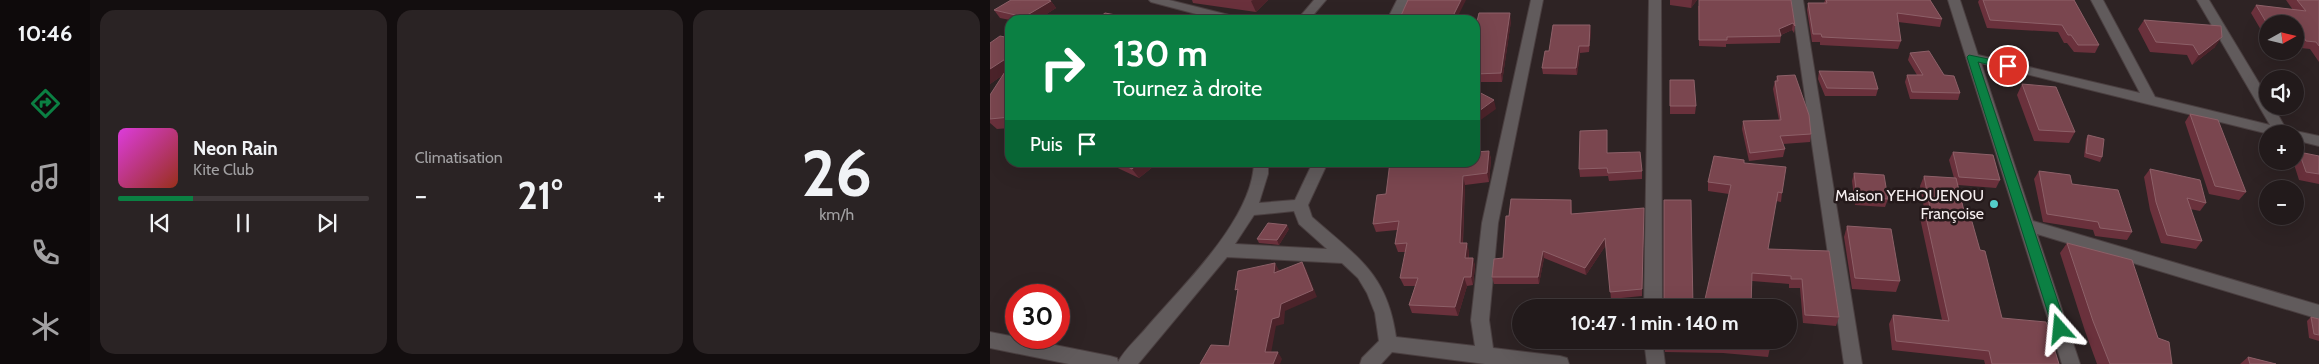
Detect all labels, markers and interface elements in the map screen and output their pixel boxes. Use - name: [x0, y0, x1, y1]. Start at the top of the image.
- north arrow: [2259, 15, 2304, 60]
- map controls: [2259, 15, 2304, 225]
- text: 10:46: [18, 20, 72, 47]
- text: 130 m: [1113, 32, 1208, 75]
- icon: right: [1030, 35, 1095, 100]
- pin: [1987, 45, 2029, 87]
- icon: arrive: [1994, 52, 2022, 80]
- button: sound: [2259, 70, 2304, 115]
- text: Tournez à droite: [1113, 75, 1262, 102]
- icon: directions: [28, 86, 63, 121]
- button: +: [2259, 125, 2304, 170]
- icon: arrive: [1073, 130, 1101, 158]
- text: 26: [801, 133, 872, 212]
- text: Puis: [1030, 133, 1063, 156]
- text: Neon Rain: [193, 137, 278, 160]
- text: Climatisation: [415, 148, 503, 167]
- icon: music: [28, 160, 63, 195]
- text: Kite Club: [193, 160, 254, 179]
- text: 21°: [517, 172, 563, 219]
- text: −: [415, 178, 427, 212]
- text: +: [653, 178, 665, 212]
- button: −: [2259, 180, 2304, 225]
- place label: Maison YEHOUENOU Françoise: [1835, 186, 1984, 223]
- marker: Maison YEHOUENOU Françoise: [1988, 198, 2000, 210]
- text: km/h: [819, 205, 854, 224]
- icon: previous: [146, 209, 174, 237]
- icon: pause: [229, 209, 257, 237]
- icon: next: [313, 209, 341, 237]
- icon: phone: [28, 235, 63, 270]
- speed limit sign: 30: [1005, 284, 1070, 349]
- position arrow: [2033, 302, 2085, 354]
- icon: climate: [28, 309, 63, 344]
- text: 10:47 · 1 min · 140 m: [1571, 312, 1738, 335]

